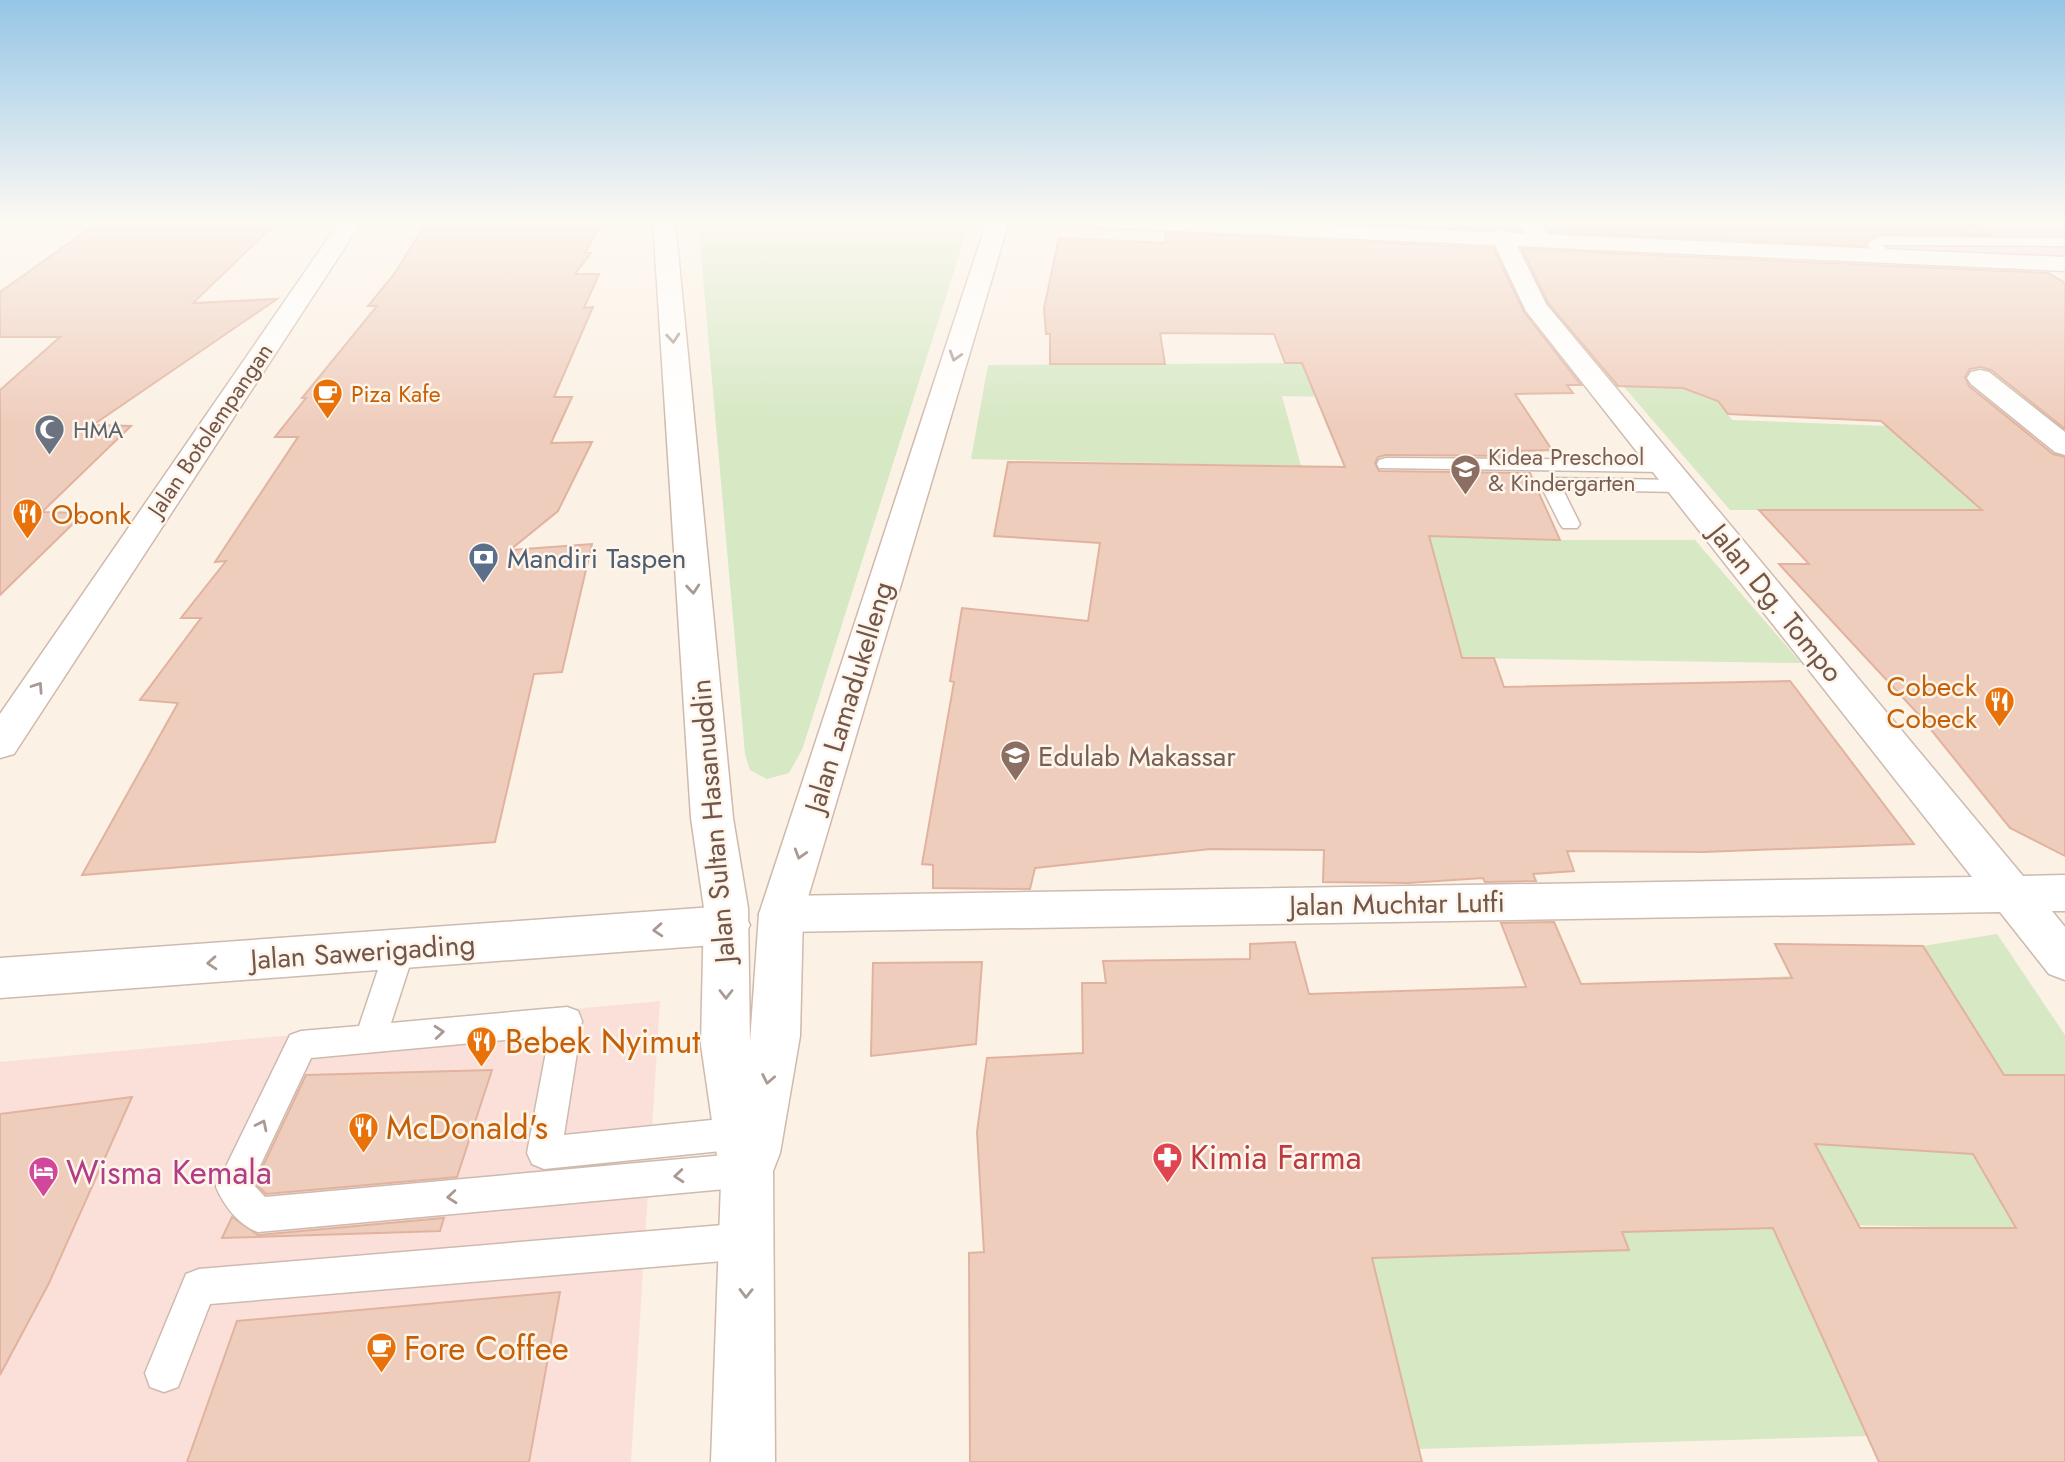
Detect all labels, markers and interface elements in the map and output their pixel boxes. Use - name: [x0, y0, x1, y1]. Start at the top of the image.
- one-way arrow: [665, 332, 680, 343]
- street label: Jalan Botolempangan: [137, 336, 281, 526]
- one-way arrow: [949, 350, 964, 362]
- cafe icon: Piza Kafe: [311, 377, 345, 421]
- place label: Piza Kafe: [351, 377, 441, 411]
- mosque icon: HMA: [33, 413, 67, 457]
- place label: HMA: [73, 413, 124, 447]
- place label: Kidea Preschool & Kindergarten: [1488, 440, 1644, 500]
- school or university icon: Kidea Preschool & Kindergarten: [1448, 453, 1482, 497]
- place label: Obonk: [51, 494, 132, 535]
- restaurant icon: Obonk: [11, 497, 45, 541]
- street label: Jalan Dg. Tompo: [1697, 512, 1853, 691]
- place label: Mandiri Taspen: [507, 538, 686, 579]
- bank icon: Mandiri Taspen: [467, 541, 501, 585]
- street label: Jalan Lamadukelleng: [793, 576, 904, 821]
- one-way arrow: [685, 584, 700, 595]
- place label: Cobeck Cobeck: [1886, 666, 1978, 739]
- street label: Jalan Sultan Hasanuddin: [680, 677, 746, 968]
- one-way arrow: [30, 682, 42, 695]
- restaurant icon: Cobeck Cobeck: [1983, 685, 2017, 729]
- place label: Edulab Makassar: [1038, 736, 1236, 777]
- school or university icon: Edulab Makassar: [998, 739, 1032, 783]
- one-way arrow: [793, 847, 808, 859]
- street label: Jalan Muchtar Lutfi: [1285, 882, 1505, 926]
- one-way arrow: [653, 922, 664, 937]
- street label: Jalan Sawerigading: [245, 924, 477, 981]
- one-way arrow: [206, 955, 217, 970]
- one-way arrow: [718, 989, 734, 999]
- place label: Bebek Nyimut: [505, 1018, 700, 1065]
- restaurant icon: Bebek Nyimut: [465, 1024, 499, 1068]
- one-way arrow: [433, 1025, 445, 1040]
- one-way arrow: [761, 1073, 776, 1085]
- place label: McDonald's: [386, 1104, 548, 1151]
- restaurant icon: McDonald's: [346, 1110, 380, 1154]
- one-way arrow: [254, 1120, 268, 1132]
- place label: Kimia Farma: [1190, 1134, 1362, 1181]
- pharmacy icon: Kimia Farma: [1150, 1140, 1184, 1184]
- place label: Wisma Kemala: [66, 1149, 272, 1196]
- hotel icon: Wisma Kemala: [26, 1155, 60, 1199]
- one-way arrow: [673, 1168, 684, 1183]
- one-way arrow: [446, 1189, 457, 1204]
- one-way arrow: [738, 1288, 754, 1299]
- place label: Fore Coffee: [404, 1325, 569, 1372]
- cafe icon: Fore Coffee: [364, 1331, 398, 1375]

